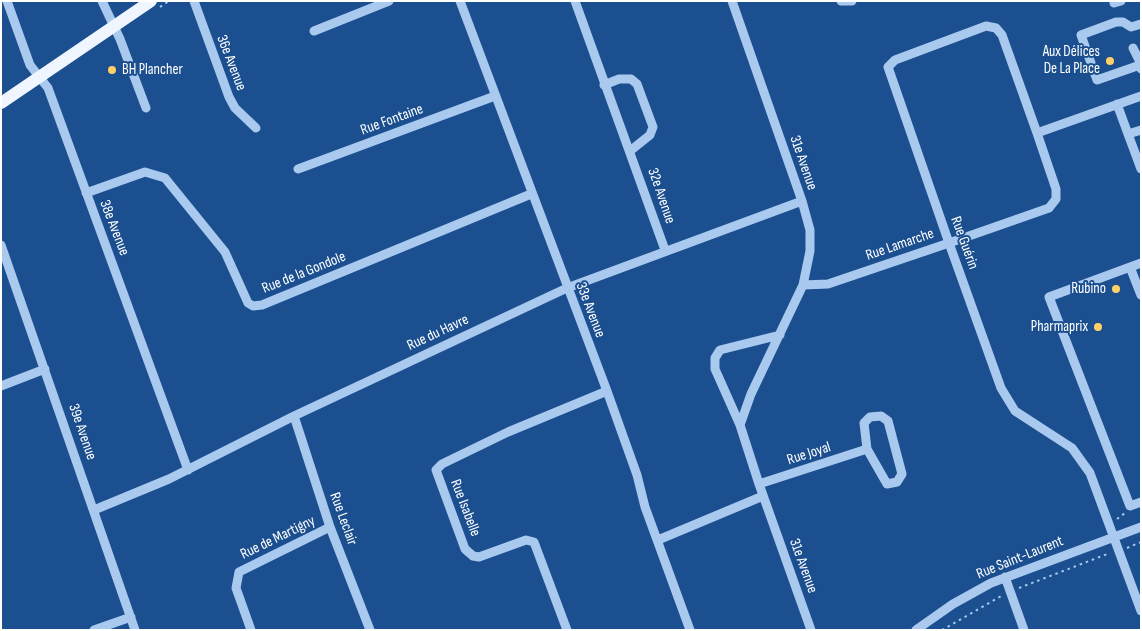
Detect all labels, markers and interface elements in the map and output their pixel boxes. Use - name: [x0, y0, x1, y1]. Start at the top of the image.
- street label: 36e Avenue: [212, 33, 250, 93]
- place label: Aux Délices De La Place: [1043, 43, 1100, 78]
- marker: Aux Délices De La Place: [1104, 55, 1116, 67]
- place label: BH Plancher: [122, 61, 183, 79]
- marker: BH Plancher: [106, 64, 118, 76]
- street label: Rue Fontaine: [358, 100, 426, 140]
- street label: 31e Avenue: [785, 133, 821, 193]
- street label: 32e Avenue: [643, 166, 679, 226]
- street label: 38e Avenue: [95, 198, 133, 258]
- street label: Rue Guérin: [946, 214, 982, 272]
- street label: Rue Lamarche: [864, 225, 936, 265]
- street label: Rue de la Gondole: [260, 248, 348, 298]
- street label: 33e Avenue: [571, 280, 609, 340]
- place label: Rubino: [1071, 280, 1106, 298]
- marker: Rubino: [1110, 283, 1122, 295]
- street label: Rue du Havre: [404, 311, 472, 355]
- place label: Pharmaprix: [1031, 318, 1088, 336]
- marker: Pharmaprix: [1092, 321, 1104, 333]
- street label: 39e Avenue: [64, 402, 100, 462]
- street label: Rue Joyal: [785, 438, 833, 470]
- street label: Rue Isabelle: [446, 477, 484, 539]
- street label: Rue Leclair: [325, 490, 361, 548]
- street label: Rue de Martigny: [238, 512, 318, 564]
- street label: Rue Saint-Laurent: [974, 532, 1066, 584]
- street label: 31e Avenue: [785, 536, 821, 596]

